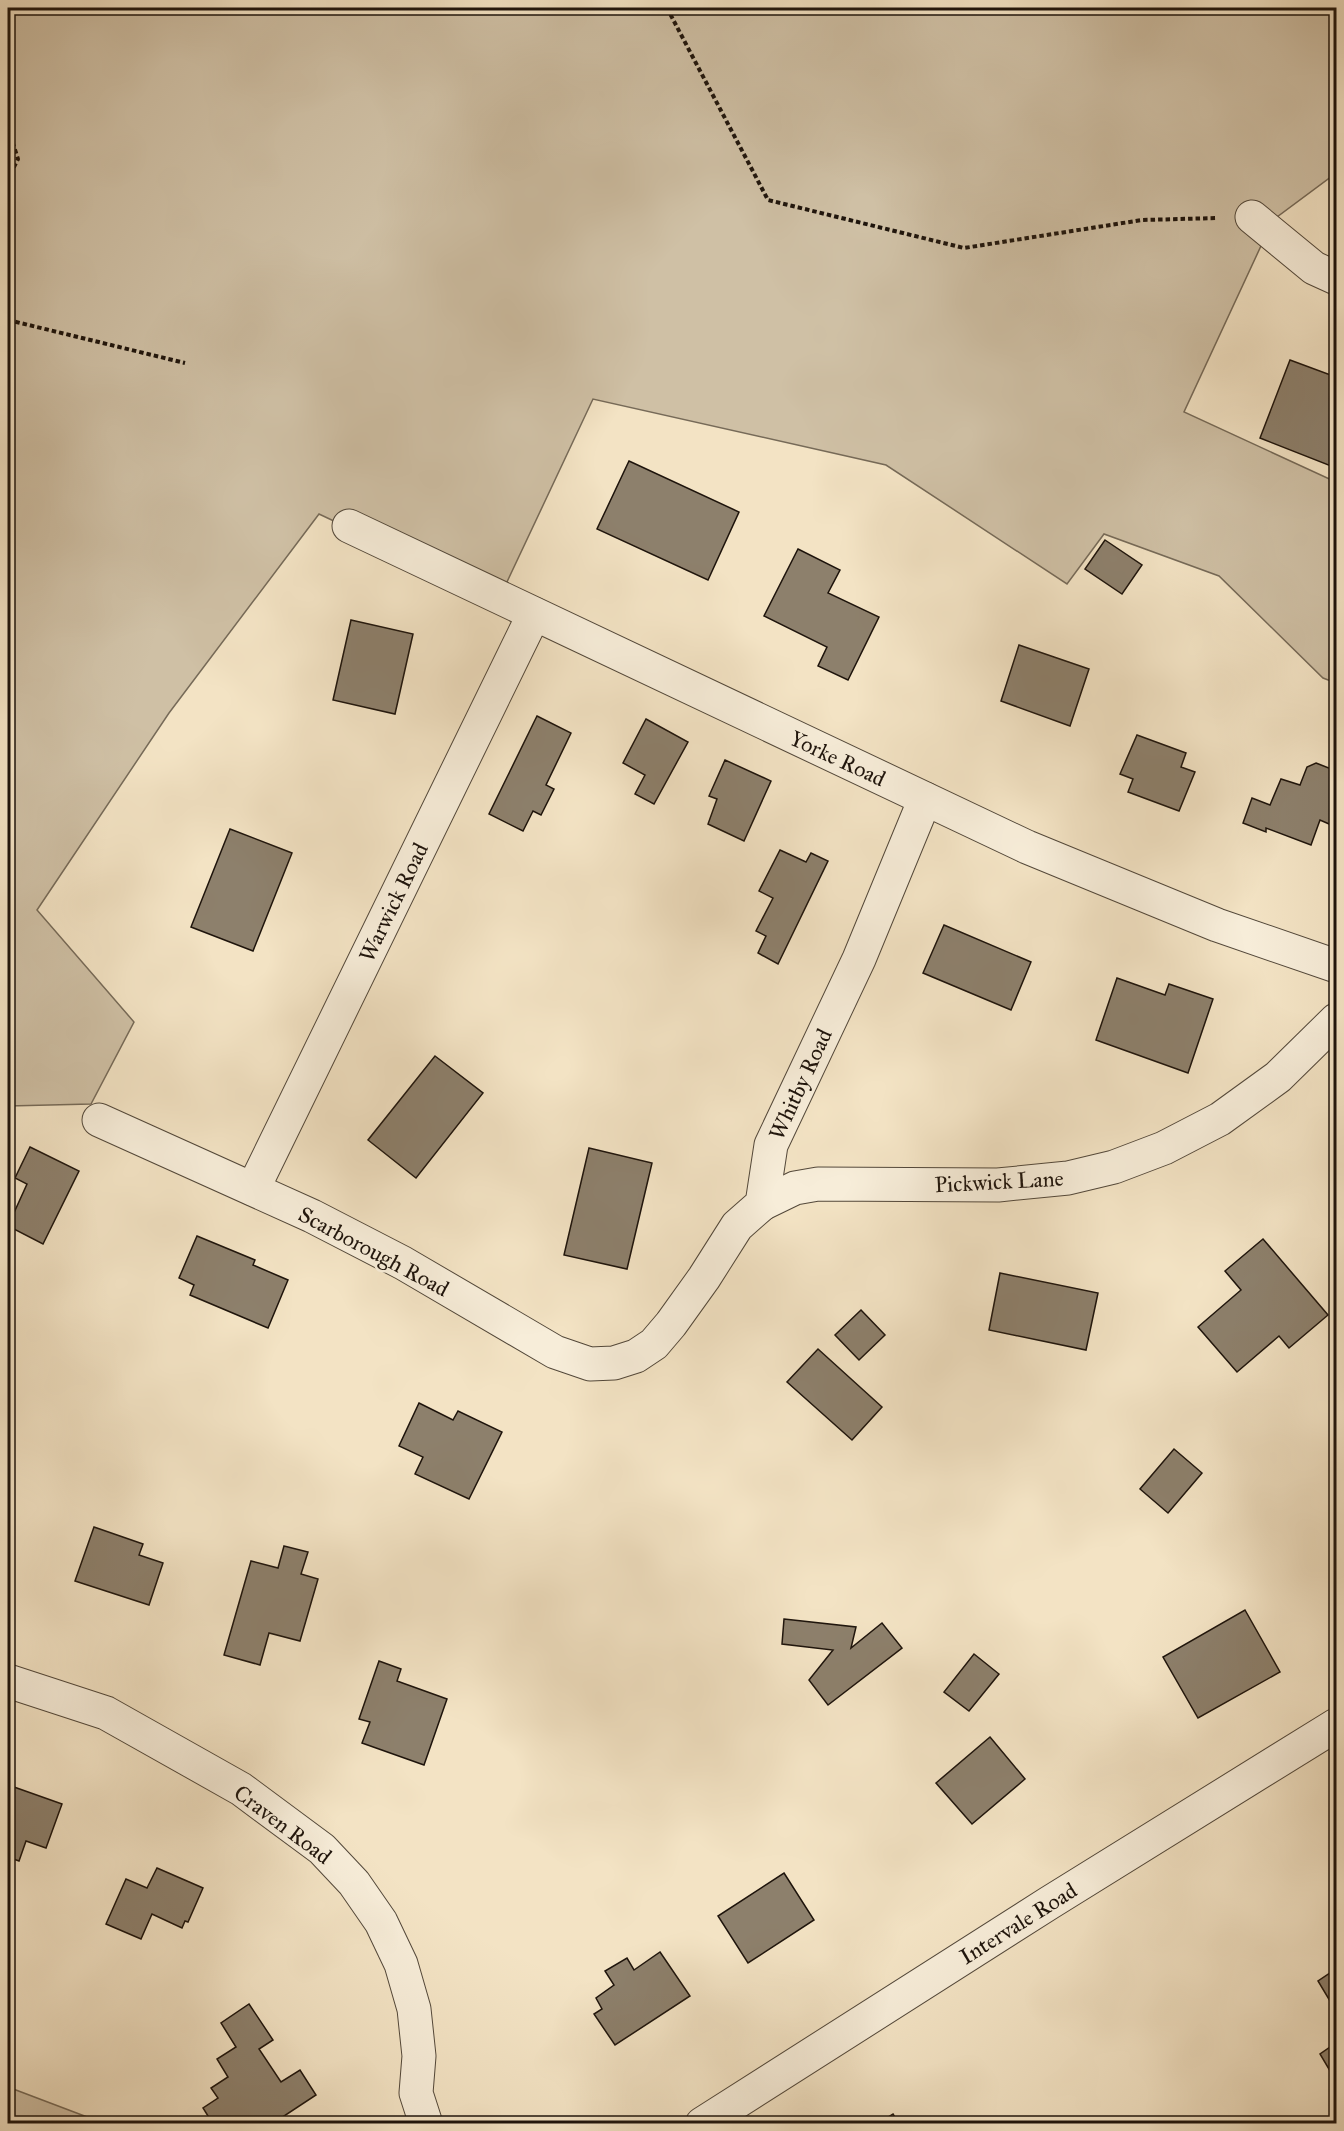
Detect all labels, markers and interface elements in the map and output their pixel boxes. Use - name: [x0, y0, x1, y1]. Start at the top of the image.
- street label: Yorke Road: [786, 725, 890, 792]
- street label: Warwick Road: [353, 838, 434, 966]
- street label: Whitby Road: [763, 1024, 838, 1144]
- street label: Pickwick Lane: [934, 1165, 1064, 1198]
- street label: Scarborough Road: [294, 1200, 454, 1302]
- street label: Craven Road: [229, 1779, 337, 1870]
- street label: Intervale Road: [955, 1877, 1082, 1970]

